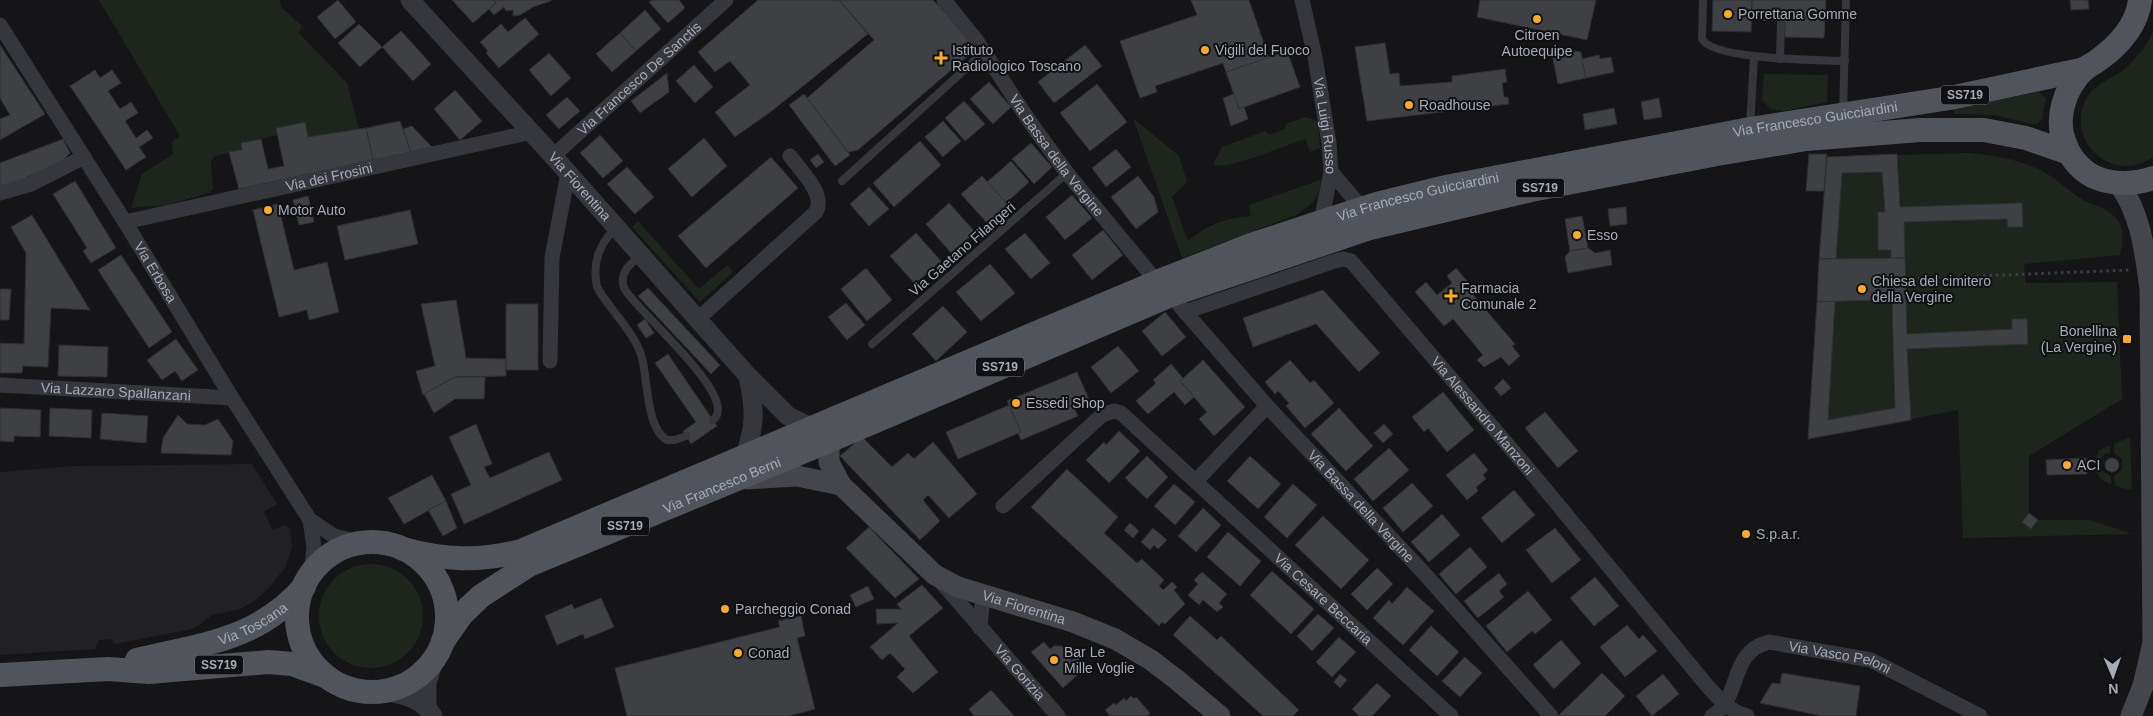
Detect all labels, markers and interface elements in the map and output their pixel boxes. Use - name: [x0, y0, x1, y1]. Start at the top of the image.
- place label: Porrettana Gomme: [1738, 6, 1857, 22]
- marker: Porrettana Gomme: [1722, 8, 1734, 20]
- marker: Citroen Autoequipe: [1531, 13, 1543, 25]
- street label: Via Francesco De Sanctis: [574, 18, 704, 138]
- place label: Citroen Autoequipe: [1502, 27, 1573, 59]
- place label: Istituto Radiologico Toscano: [952, 42, 1081, 74]
- place label: Vigili del Fuoco: [1215, 42, 1310, 58]
- marker: Vigili del Fuoco: [1199, 44, 1211, 56]
- marker: Istituto Radiologico Toscano: [934, 51, 948, 65]
- street label: Via Luigi Russo: [1310, 76, 1339, 175]
- road number: SS719: [1941, 86, 1989, 104]
- street label: Via Bassa della Vergine: [1006, 91, 1107, 219]
- place label: Roadhouse: [1419, 97, 1491, 113]
- street label: Via Francesco Guicciardini: [1731, 98, 1899, 140]
- marker: Roadhouse: [1403, 99, 1415, 111]
- street label: Via Fiorentina: [545, 149, 615, 224]
- street label: Via dei Frosini: [284, 159, 374, 194]
- street label: Via Francesco Guicciardini: [1335, 169, 1500, 224]
- road number: SS719: [1516, 178, 1564, 198]
- street label: Via Gaetano Filangeri: [906, 199, 1018, 299]
- place label: Motor Auto: [278, 202, 346, 218]
- marker: Motor Auto: [262, 204, 274, 216]
- place label: Esso: [1587, 227, 1618, 243]
- marker: Esso: [1571, 229, 1583, 241]
- street label: Via Erbosa: [131, 239, 180, 306]
- place label: Chiesa del cimitero della Vergine: [1872, 273, 1991, 305]
- place label: Farmacia Comunale 2: [1461, 280, 1537, 312]
- marker: Chiesa del cimitero della Vergine: [1856, 283, 1868, 295]
- marker: Farmacia Comunale 2: [1445, 290, 1457, 302]
- place label: Bonellina (La Vergine): [2041, 323, 2117, 355]
- marker: Bonellina (La Vergine): [2121, 333, 2133, 345]
- street label: Via Alessandro Manzoni: [1428, 353, 1538, 478]
- road number: SS719: [976, 358, 1024, 377]
- street label: Via Lazzaro Spallanzani: [40, 379, 191, 404]
- place label: Essedi Shop: [1026, 395, 1105, 411]
- marker: Essedi Shop: [1010, 397, 1022, 409]
- street label: Via Bassa della Vergine: [1305, 447, 1418, 566]
- street label: Via Francesco Berni: [661, 454, 783, 517]
- place label: ACI: [2077, 457, 2100, 473]
- marker: ACI: [2061, 459, 2073, 471]
- road number: SS719: [601, 516, 649, 536]
- place label: S.p.a.r.: [1756, 526, 1800, 542]
- marker: S.p.a.r.: [1740, 528, 1752, 540]
- street label: Via Cesare Beccaria: [1271, 550, 1376, 648]
- street label: Via Fiorentina: [980, 587, 1068, 627]
- street label: Via Toscana: [216, 599, 291, 648]
- place label: Parcheggio Conad: [735, 601, 851, 617]
- marker: Parcheggio Conad: [719, 603, 731, 615]
- street label: Via Vasco Peloni: [1787, 638, 1894, 677]
- street label: Via Gorizia: [991, 641, 1049, 704]
- place label: Bar Le Mille Voglie: [1064, 644, 1135, 676]
- place label: Conad: [748, 645, 789, 661]
- marker: Conad: [732, 647, 744, 659]
- north arrow: [2088, 651, 2138, 701]
- marker: Bar Le Mille Voglie: [1048, 654, 1060, 666]
- road number: SS719: [195, 656, 243, 674]
- text: N: [2108, 681, 2119, 697]

